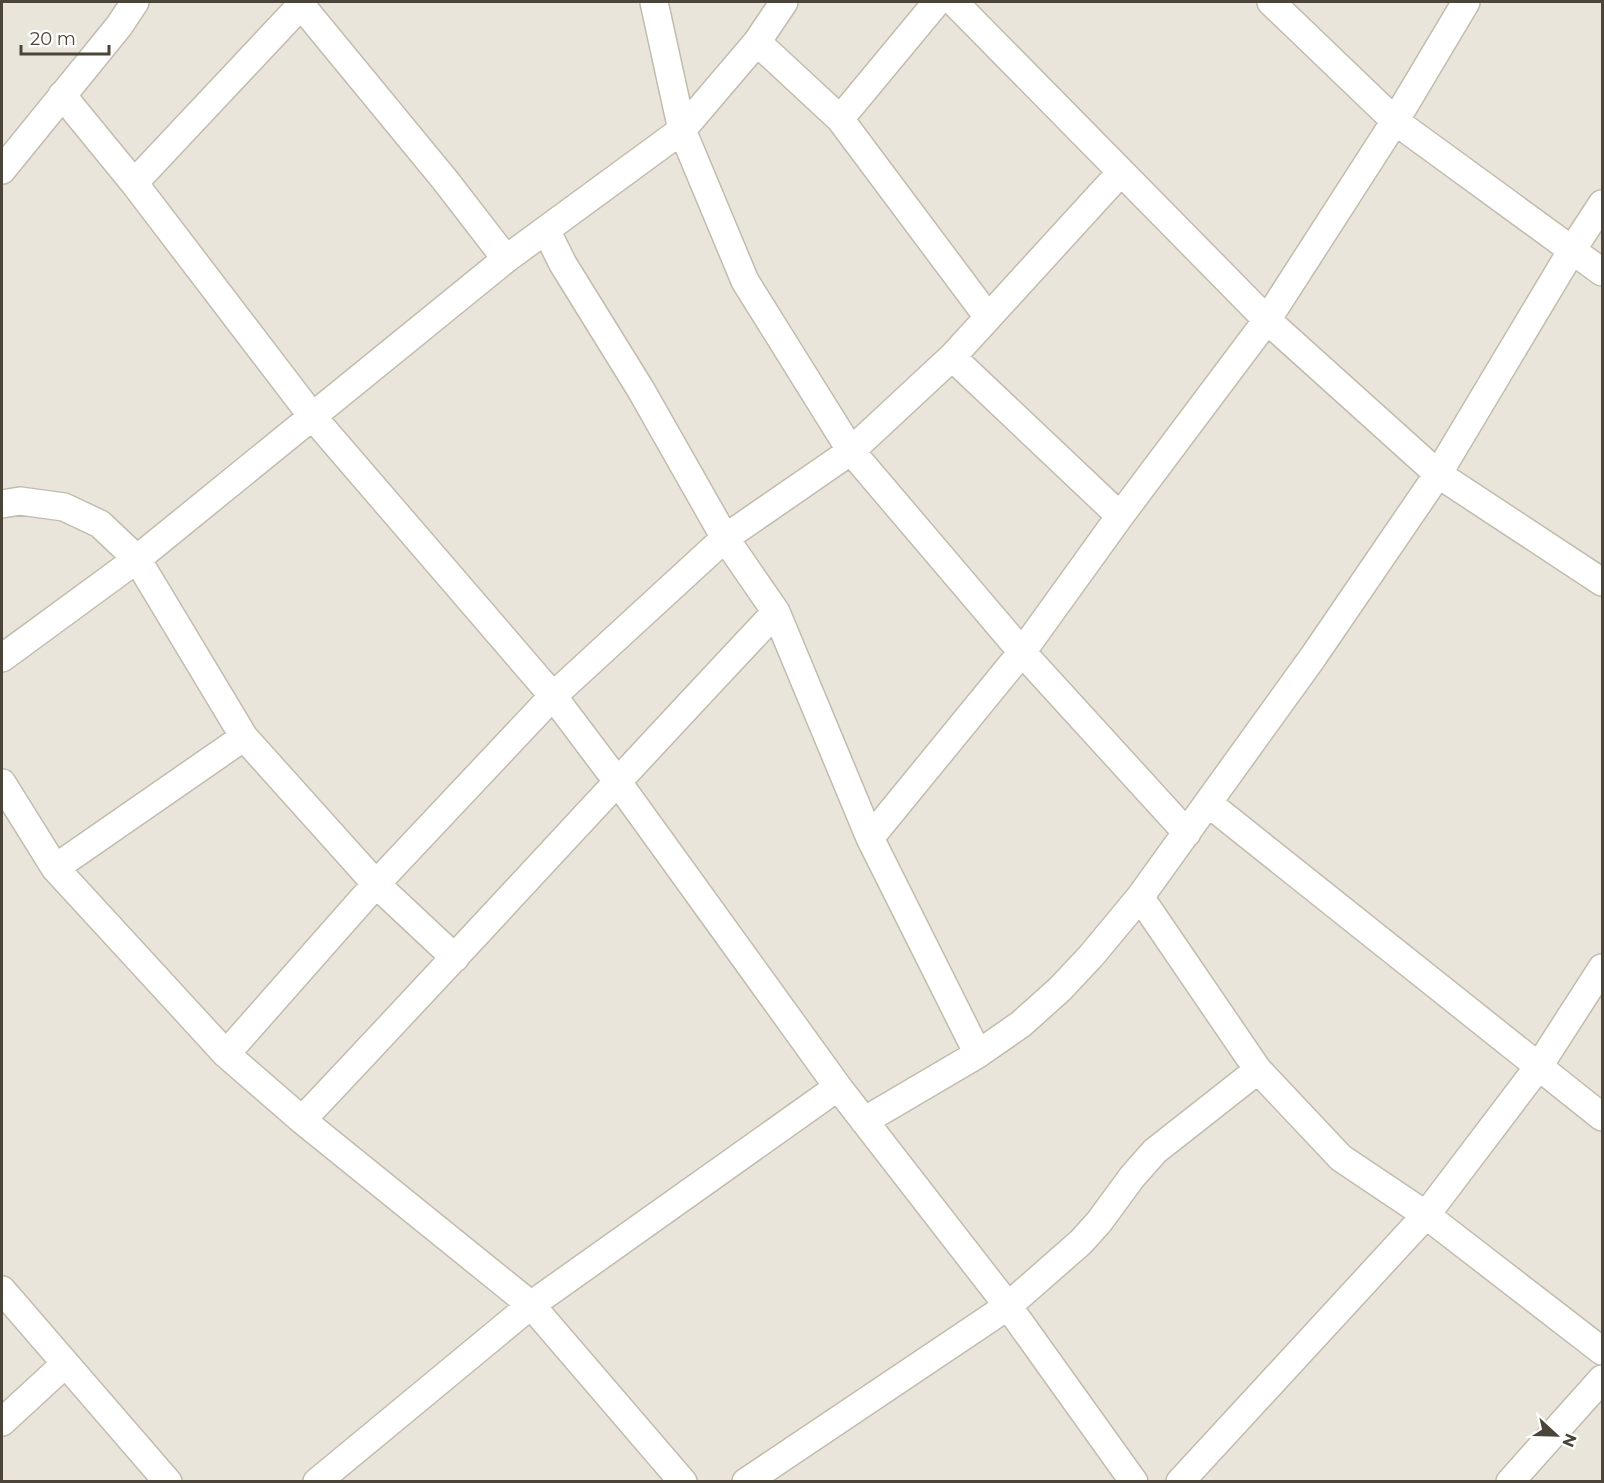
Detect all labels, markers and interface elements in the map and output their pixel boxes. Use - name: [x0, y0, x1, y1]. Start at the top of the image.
- scale bar: [21, 18, 110, 56]
- text: 20 m: [30, 28, 76, 50]
- north arrow: [1526, 1405, 1586, 1465]
- text: N: [1558, 1431, 1581, 1450]

